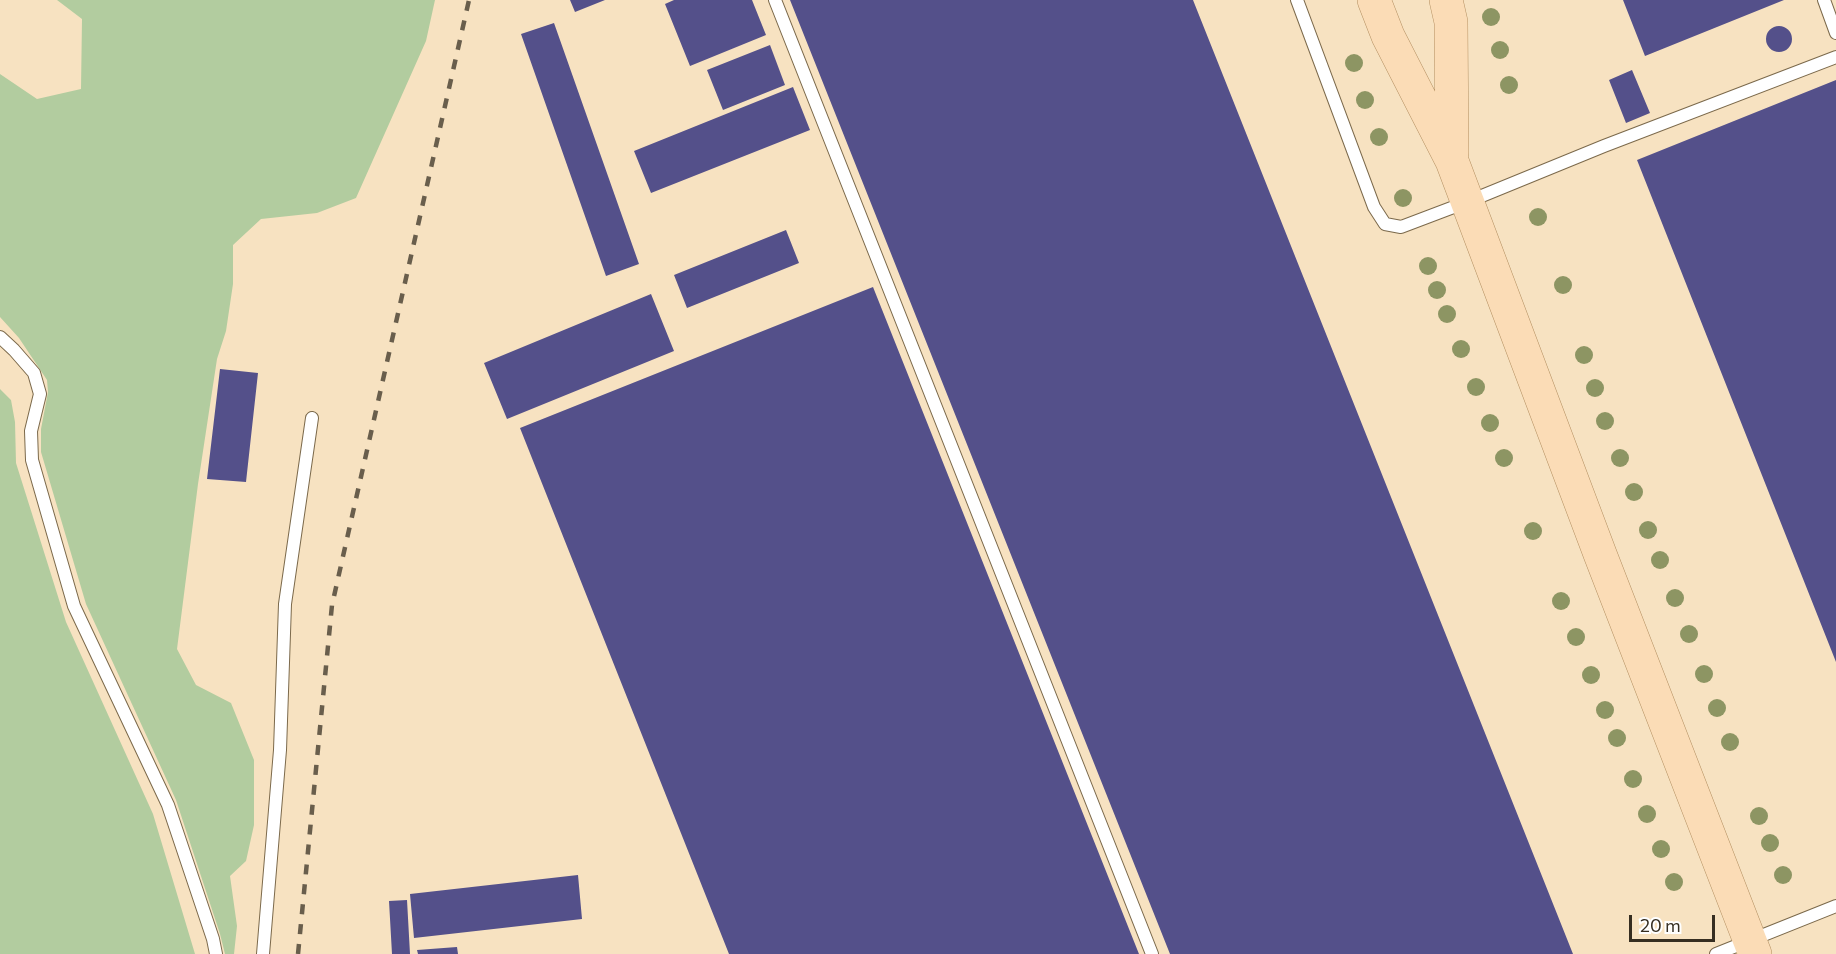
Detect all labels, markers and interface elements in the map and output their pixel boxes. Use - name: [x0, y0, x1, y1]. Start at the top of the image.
- scale bar: [1632, 903, 1718, 941]
- text: 20 m: [1640, 914, 1681, 936]

